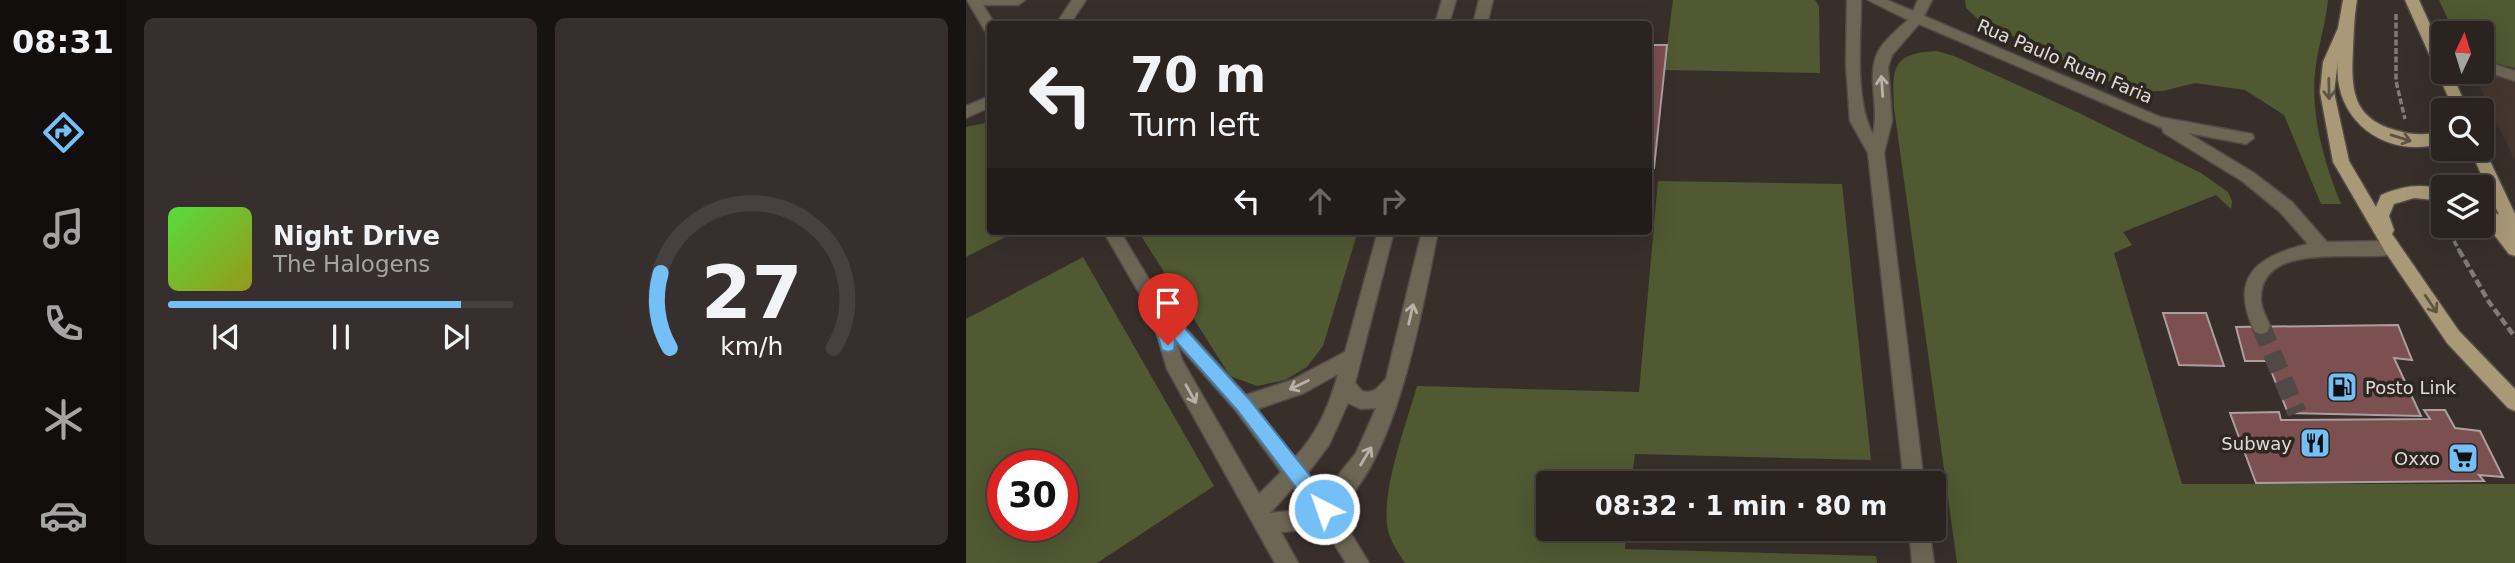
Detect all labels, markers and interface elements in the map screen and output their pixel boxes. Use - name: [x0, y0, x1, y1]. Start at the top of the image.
- street label: Rua Paulo Ruan Faria: [1974, 15, 2156, 107]
- north arrow: [2431, 21, 2494, 84]
- map controls: [2431, 21, 2494, 238]
- text: 08:31: [12, 23, 114, 61]
- text: 70 m: [1130, 47, 1266, 104]
- icon: left: [1015, 49, 1106, 140]
- one-way arrow: [1875, 75, 1888, 98]
- one-way arrow: [2322, 77, 2336, 100]
- button: search: [2431, 98, 2494, 161]
- text: Turn left: [1130, 106, 1260, 144]
- icon: directions: [39, 108, 88, 157]
- one-way arrow: [2390, 132, 2412, 145]
- button: layers: [2431, 175, 2494, 238]
- icon: left: [1228, 182, 1266, 220]
- icon: ahead: [1301, 182, 1339, 220]
- icon: right: [1374, 182, 1412, 220]
- icon: music: [39, 204, 88, 253]
- text: Night Drive: [273, 221, 440, 251]
- text: 27: [701, 250, 802, 335]
- text: The Halogens: [273, 251, 430, 277]
- pin: [1138, 273, 1198, 345]
- icon: arrive: [1149, 284, 1187, 322]
- one-way arrow: [2424, 294, 2438, 313]
- icon: phone: [39, 299, 88, 348]
- one-way arrow: [1404, 303, 1418, 326]
- icon: previous: [207, 318, 245, 356]
- icon: pause: [322, 318, 360, 356]
- icon: next: [437, 318, 475, 356]
- text: km/h: [720, 331, 783, 360]
- fuel station icon: Posto Link: [2325, 370, 2359, 404]
- place label: Posto Link: [2365, 377, 2457, 398]
- one-way arrow: [1289, 379, 1310, 392]
- one-way arrow: [1185, 383, 1198, 404]
- icon: climate: [39, 395, 88, 444]
- restaurant icon: Subway: [2298, 426, 2332, 460]
- place label: Subway: [2221, 433, 2292, 454]
- supermarket icon: Oxxo: [2446, 441, 2480, 475]
- one-way arrow: [1360, 446, 1374, 466]
- place label: Oxxo: [2394, 448, 2440, 469]
- speed limit sign: 30: [987, 450, 1078, 541]
- position arrow: [1287, 472, 1361, 546]
- icon: car: [39, 491, 88, 540]
- text: 08:32 · 1 min · 80 m: [1595, 491, 1887, 521]

